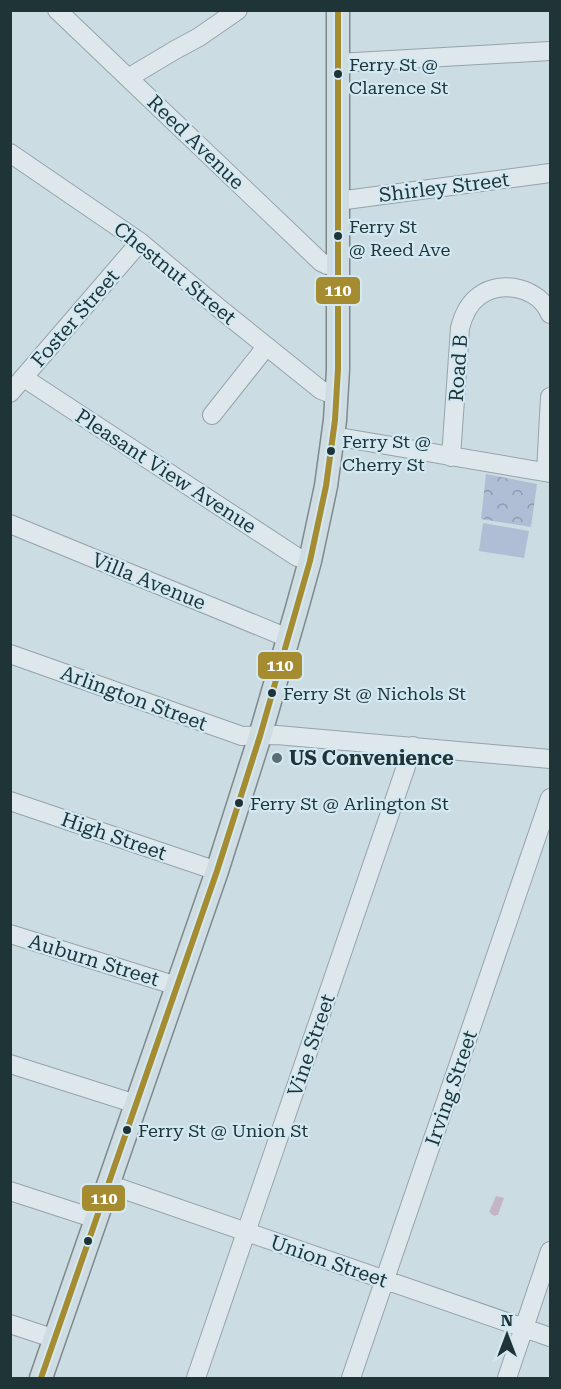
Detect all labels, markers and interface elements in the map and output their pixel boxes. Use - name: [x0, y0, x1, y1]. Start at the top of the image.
- place label: Ferry St @ Clarence St: [349, 54, 449, 98]
- marker: Ferry St @ Clarence St: [332, 68, 344, 80]
- street label: Reed Avenue: [143, 90, 249, 194]
- street label: Shirley Street: [377, 167, 511, 207]
- street label: Chestnut Street: [109, 216, 241, 330]
- place label: Ferry St @ Reed Ave: [349, 216, 450, 260]
- marker: Ferry St @ Reed Ave: [332, 230, 344, 242]
- street label: Foster Street: [26, 264, 124, 372]
- line badge: 110: [315, 276, 361, 305]
- text: 110: [325, 281, 351, 300]
- street label: Road B: [444, 333, 472, 403]
- street label: Pleasant View Avenue: [71, 404, 261, 538]
- place label: Ferry St @ Cherry St: [342, 431, 431, 475]
- marker: Ferry St @ Cherry St: [325, 445, 337, 457]
- street label: Villa Avenue: [89, 547, 209, 615]
- line badge: 110: [257, 651, 303, 680]
- text: 110: [267, 656, 293, 675]
- street label: Arlington Street: [57, 660, 211, 736]
- place label: Ferry St @ Nichols St: [283, 683, 466, 704]
- marker: Ferry St @ Nichols St: [266, 687, 278, 699]
- place label: US Convenience: [289, 746, 454, 770]
- marker: US Convenience: [270, 751, 284, 765]
- place label: Ferry St @ Arlington St: [250, 793, 449, 814]
- marker: Ferry St @ Arlington St: [233, 797, 245, 809]
- street label: High Street: [58, 807, 170, 865]
- street label: Auburn Street: [26, 929, 163, 991]
- street label: Vine Street: [282, 990, 340, 1099]
- street label: Irving Street: [420, 1026, 482, 1149]
- place label: Ferry St @ Union St: [138, 1120, 308, 1141]
- marker: Ferry St @ Union St: [121, 1124, 133, 1136]
- line badge: 110: [81, 1184, 126, 1212]
- text: 110: [91, 1189, 117, 1208]
- street label: Union Street: [267, 1230, 391, 1292]
- unlabelled marker: [82, 1235, 94, 1247]
- north arrow: [477, 1305, 537, 1365]
- text: N: [501, 1311, 513, 1330]

